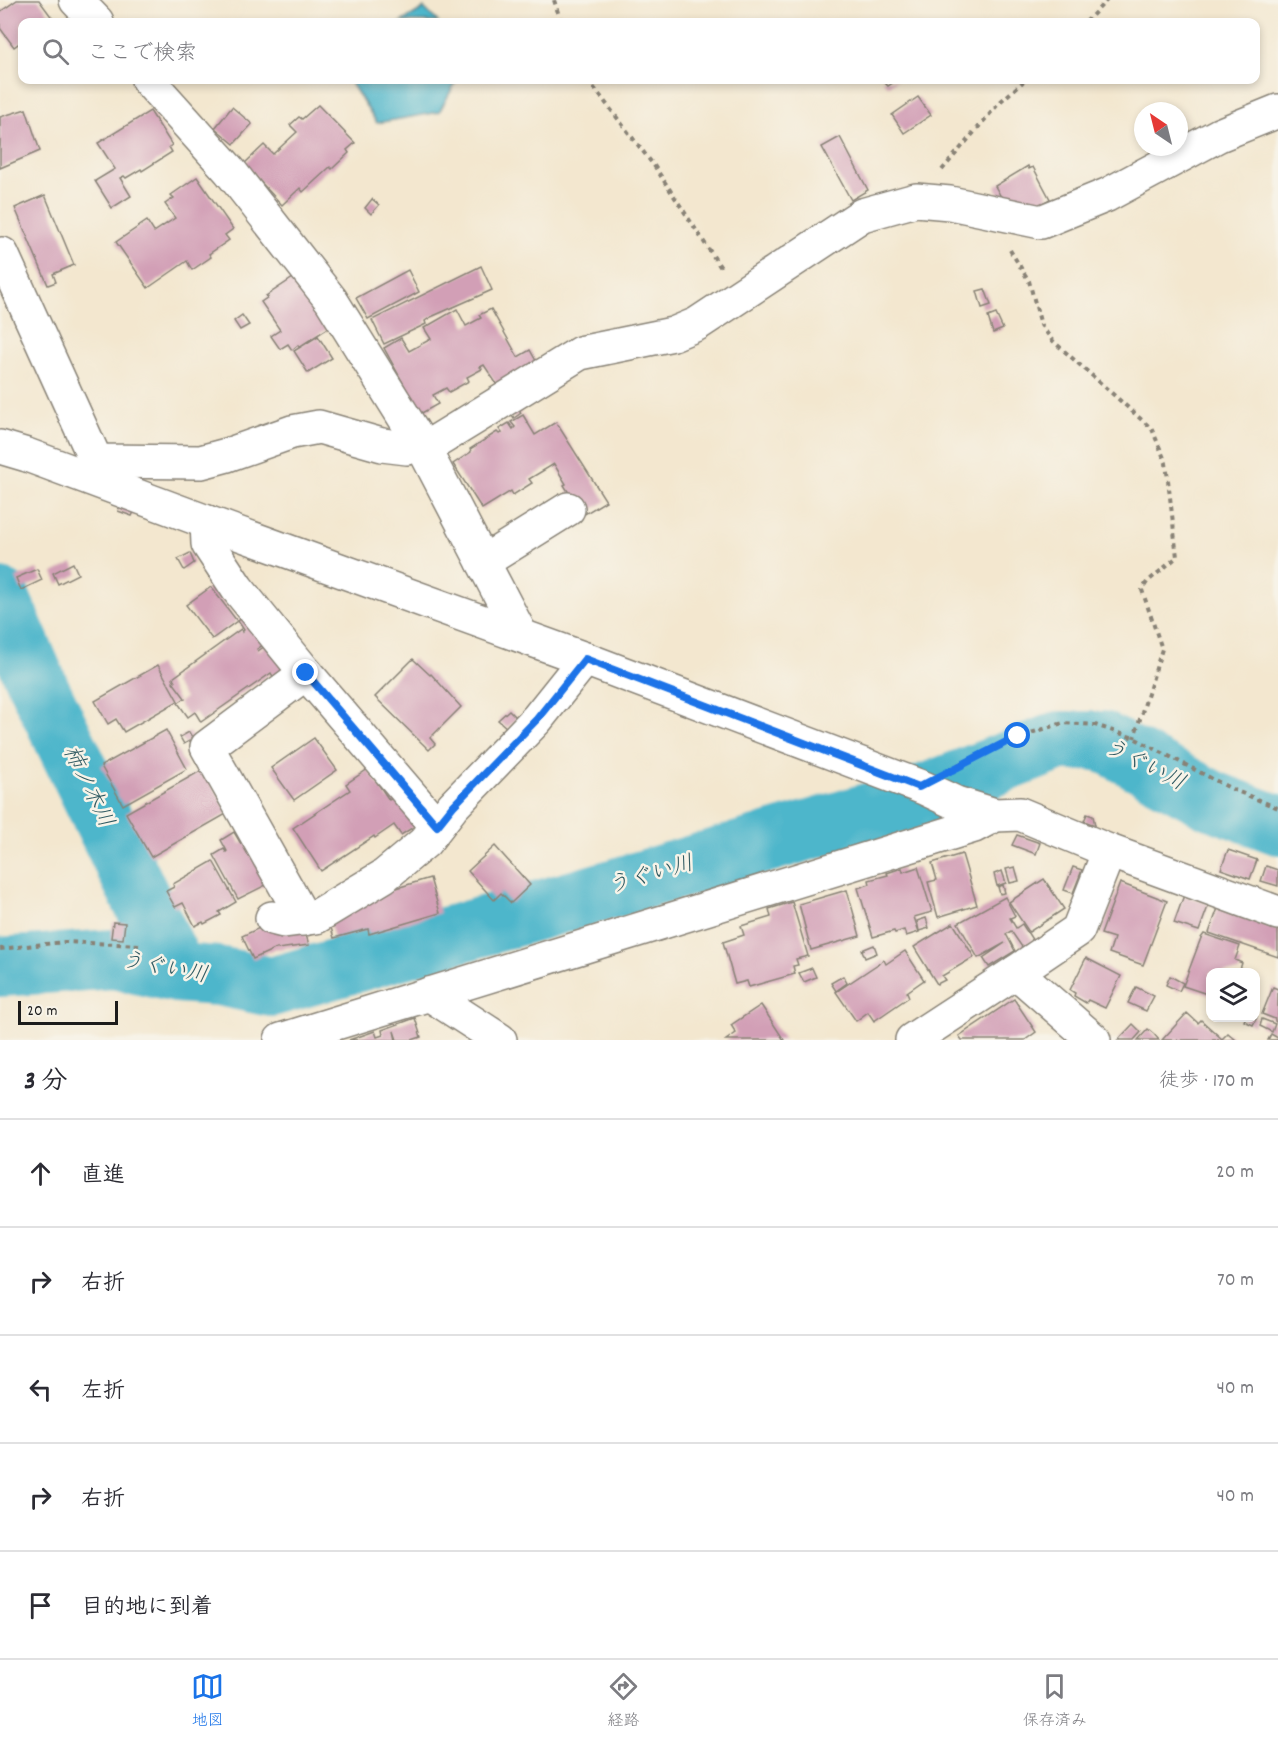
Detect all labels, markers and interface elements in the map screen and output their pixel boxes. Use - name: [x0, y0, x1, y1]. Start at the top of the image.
- search box: [18, 18, 1260, 84]
- icon: search: [39, 35, 72, 68]
- text: ここで検索: [87, 39, 197, 70]
- north arrow: [1134, 102, 1188, 156]
- route end: [292, 659, 318, 685]
- route start: [1004, 722, 1030, 748]
- water label: うぐい川: [1098, 732, 1190, 800]
- water label: 柿ノ木川: [54, 741, 120, 833]
- water label: うぐい川: [604, 849, 698, 903]
- water label: うぐい川: [118, 945, 210, 993]
- map controls: [1206, 968, 1260, 1022]
- button: layers: [1206, 968, 1260, 1022]
- scale bar: [18, 998, 118, 1025]
- text: 20 m: [27, 1000, 57, 1023]
- text: 3 分: [24, 1064, 68, 1101]
- text: 徒歩 · 170 m: [1159, 1068, 1254, 1096]
- icon: ahead: [24, 1157, 57, 1190]
- text: 20 m: [1216, 1159, 1254, 1187]
- text: 直進: [81, 1161, 125, 1192]
- icon: right: [24, 1265, 57, 1298]
- text: 70 m: [1217, 1267, 1254, 1295]
- text: 右折: [81, 1269, 125, 1300]
- icon: left: [24, 1373, 57, 1406]
- text: 40 m: [1216, 1375, 1254, 1403]
- text: 左折: [81, 1377, 125, 1408]
- icon: right: [24, 1481, 57, 1514]
- text: 40 m: [1216, 1483, 1254, 1511]
- text: 右折: [81, 1485, 125, 1516]
- icon: arrive: [24, 1589, 57, 1622]
- text: 目的地に到着: [81, 1593, 213, 1624]
- tab: 地図: [191, 1670, 224, 1733]
- tab: 経路: [607, 1670, 640, 1733]
- tab: 保存済み: [1023, 1670, 1087, 1733]

